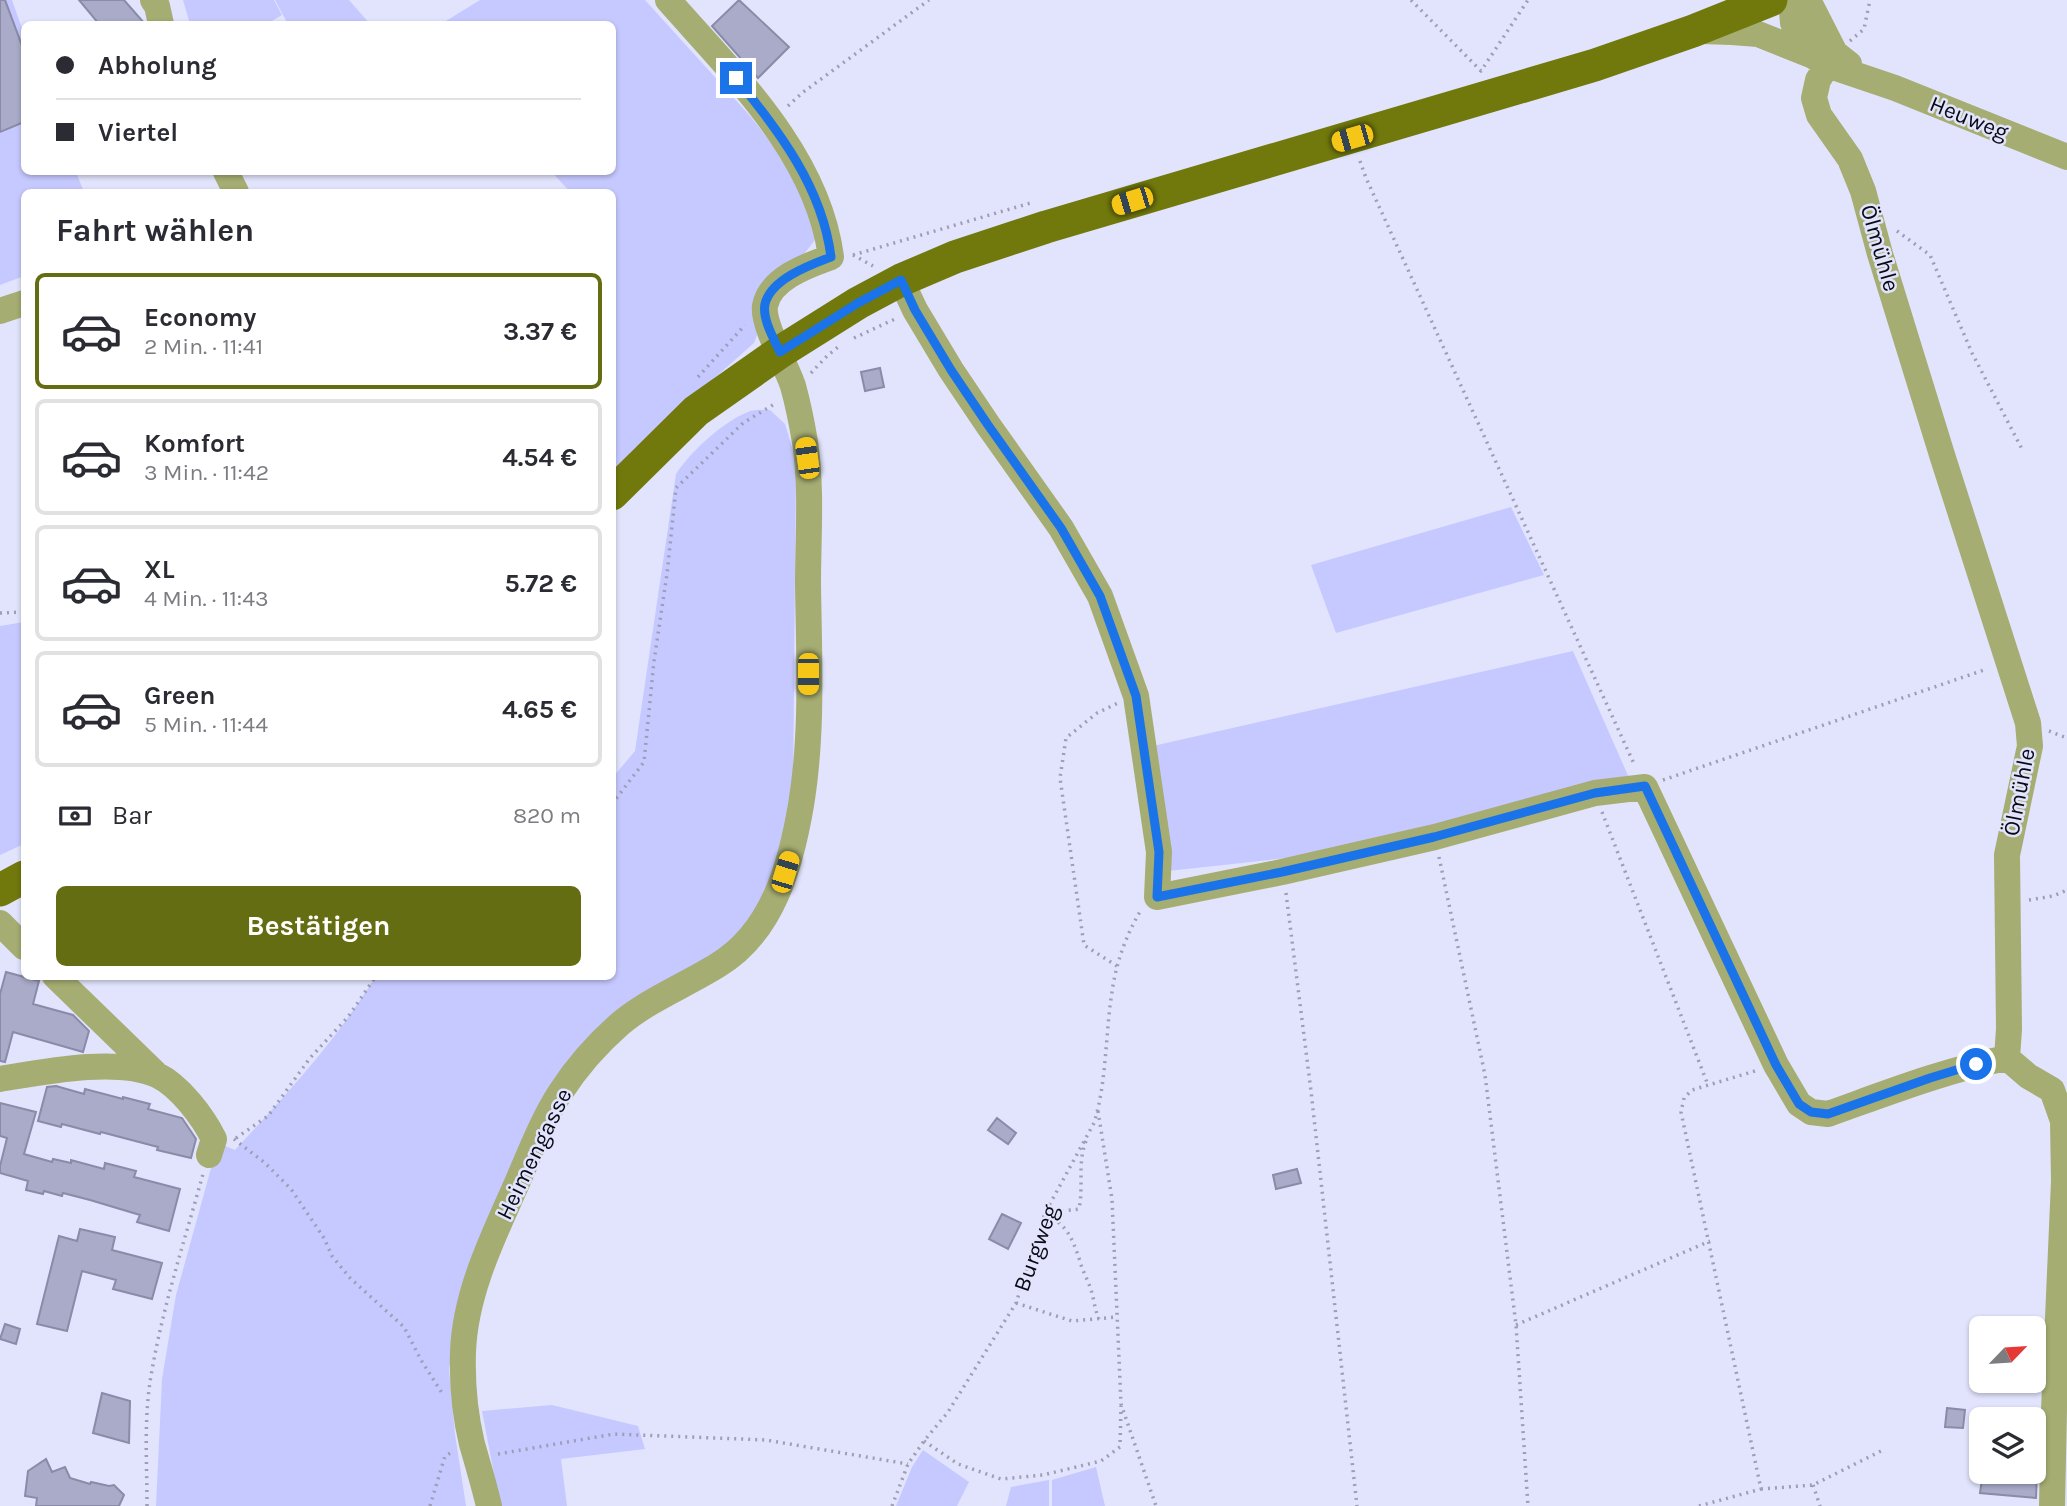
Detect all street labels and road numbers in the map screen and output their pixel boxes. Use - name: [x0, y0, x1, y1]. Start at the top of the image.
- street label: Heuweg: [1926, 90, 2012, 146]
- street label: Ölmühle: [1855, 202, 1905, 294]
- street label: Ölmühle: [1997, 746, 2041, 838]
- street label: Heimengasse: [491, 1084, 577, 1224]
- street label: Burgweg: [1008, 1201, 1064, 1295]

